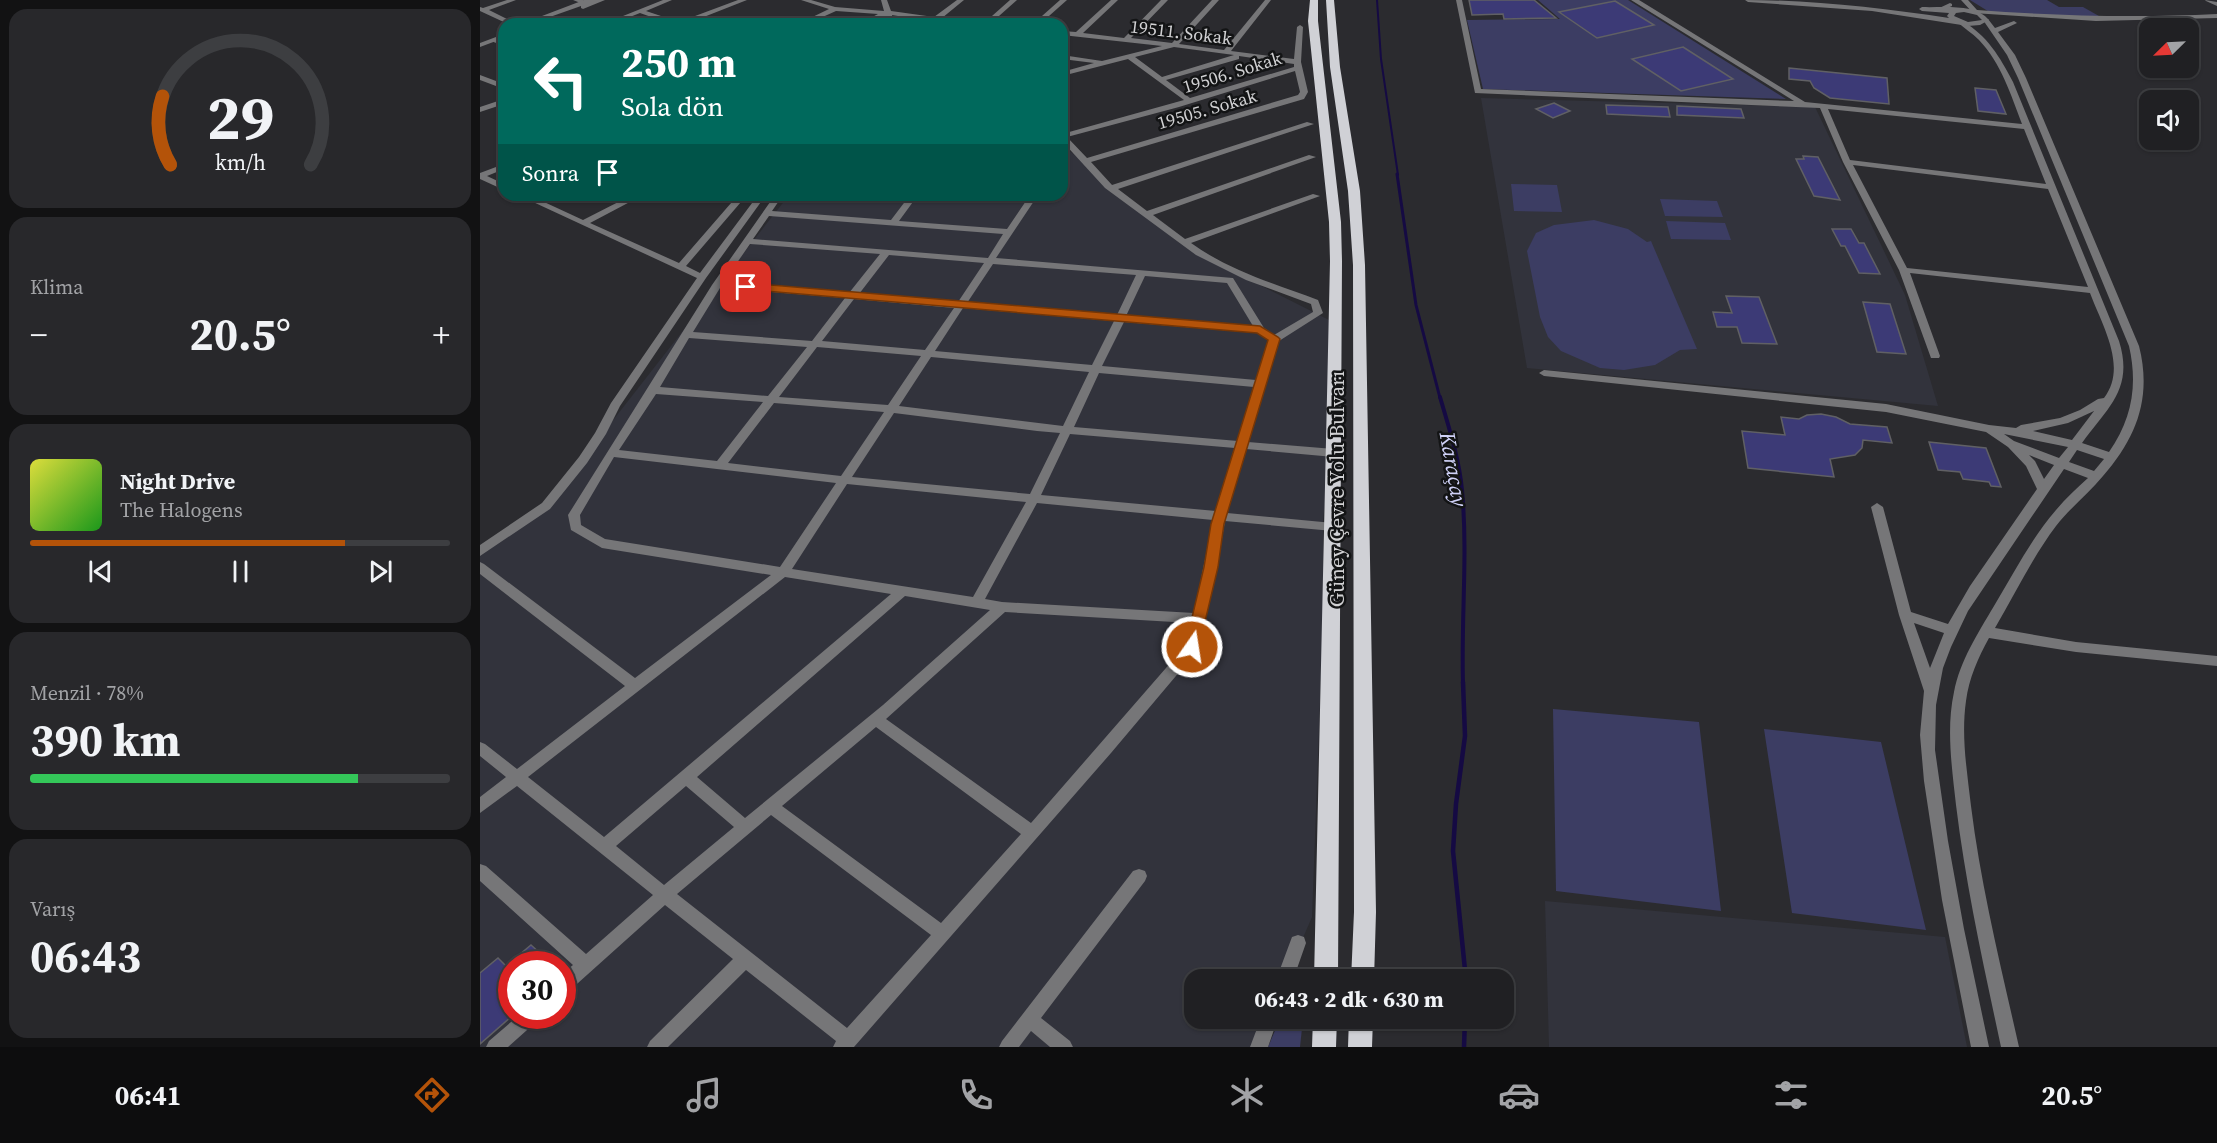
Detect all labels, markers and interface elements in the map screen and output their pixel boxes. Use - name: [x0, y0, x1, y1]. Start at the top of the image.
- street label: 19511. Sokak: [1129, 13, 1233, 51]
- north arrow: [2139, 18, 2199, 78]
- map controls: [2139, 18, 2199, 150]
- text: 250 m: [621, 33, 736, 91]
- icon: left: [522, 42, 600, 120]
- street label: 19506. Sokak: [1179, 45, 1285, 99]
- text: 29: [206, 74, 274, 160]
- street label: 19505. Sokak: [1154, 83, 1260, 135]
- text: Sola dön: [621, 88, 724, 125]
- button: sound: [2139, 90, 2199, 150]
- text: km/h: [214, 149, 266, 178]
- icon: arrive: [591, 156, 624, 189]
- text: Sonra: [522, 158, 579, 188]
- pin: [720, 261, 771, 312]
- icon: arrive: [729, 270, 762, 303]
- text: Klima: [30, 273, 83, 301]
- text: 20.5°: [189, 303, 291, 365]
- text: −: [30, 312, 48, 357]
- text: +: [433, 312, 450, 357]
- street label: Güney Çevre Yolu Bulvarı: [1322, 371, 1351, 607]
- water label: Karaçay: [1432, 428, 1475, 509]
- text: Night Drive: [120, 466, 235, 496]
- text: The Halogens: [120, 496, 243, 524]
- icon: previous: [84, 555, 117, 588]
- icon: pause: [224, 555, 257, 588]
- icon: next: [364, 555, 397, 588]
- position arrow: [1160, 615, 1224, 679]
- text: Menzil · 78%: [30, 679, 144, 707]
- text: 390 km: [30, 709, 181, 771]
- text: Varış: [30, 895, 75, 923]
- text: 06:43: [30, 925, 141, 987]
- speed limit sign: 30: [498, 951, 576, 1029]
- text: 06:43 · 2 dk · 630 m: [1254, 984, 1444, 1014]
- icon: directions: [411, 1074, 453, 1116]
- icon: music: [683, 1074, 725, 1116]
- icon: phone: [955, 1074, 997, 1116]
- icon: climate: [1226, 1074, 1268, 1116]
- icon: car: [1498, 1074, 1540, 1116]
- icon: filters: [1770, 1074, 1812, 1116]
- text: 06:41: [115, 1077, 181, 1114]
- text: 20.5°: [2041, 1077, 2102, 1114]

